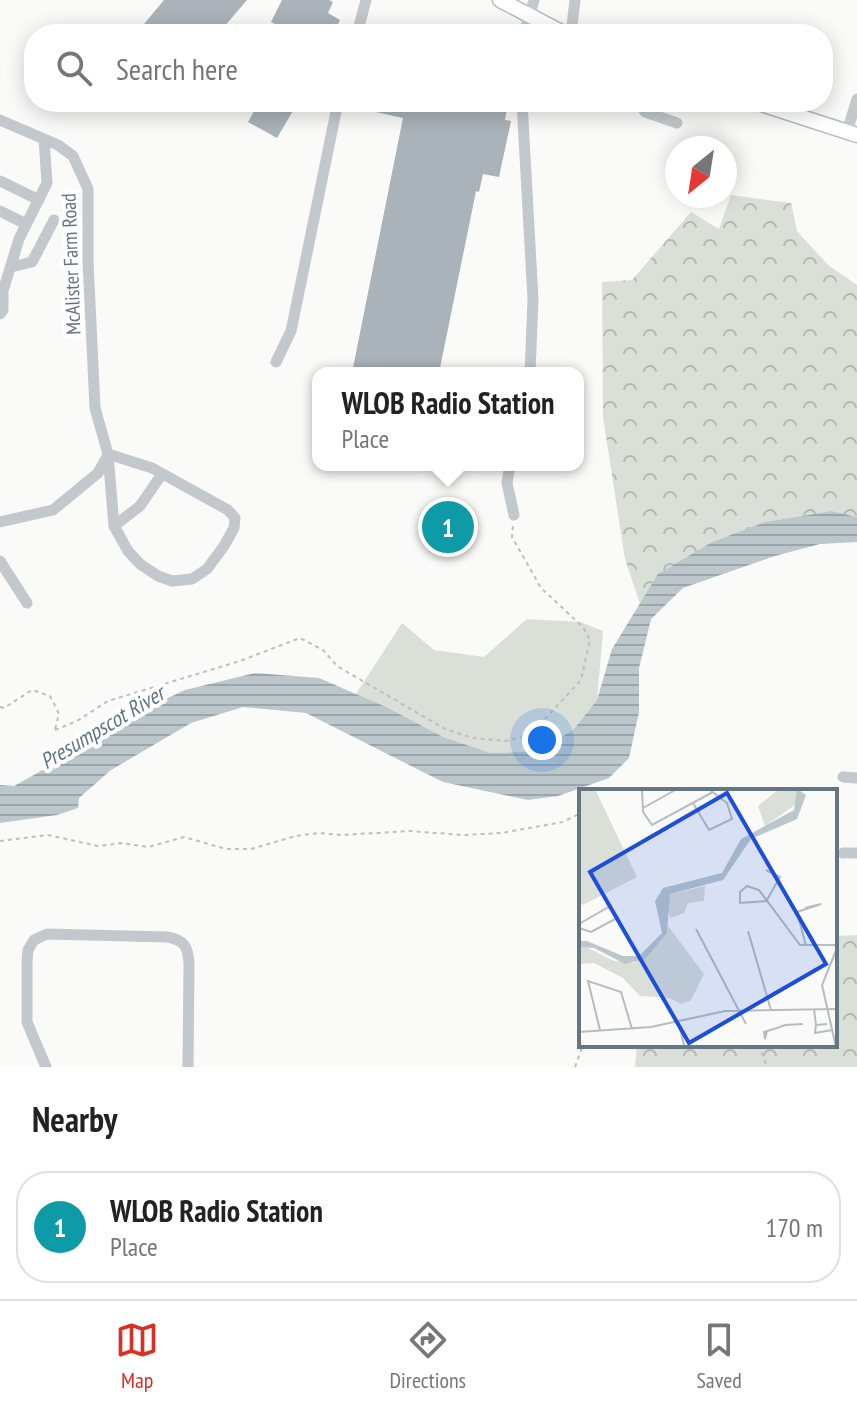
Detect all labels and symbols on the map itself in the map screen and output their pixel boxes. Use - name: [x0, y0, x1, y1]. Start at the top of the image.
- north arrow: [665, 136, 737, 208]
- street label: McAlister Farm Road: [56, 193, 86, 335]
- pin: 1: [422, 497, 474, 557]
- water label: Presumpscot River: [35, 678, 172, 775]
- your location: [522, 720, 562, 760]
- inset map: [579, 789, 837, 1047]

